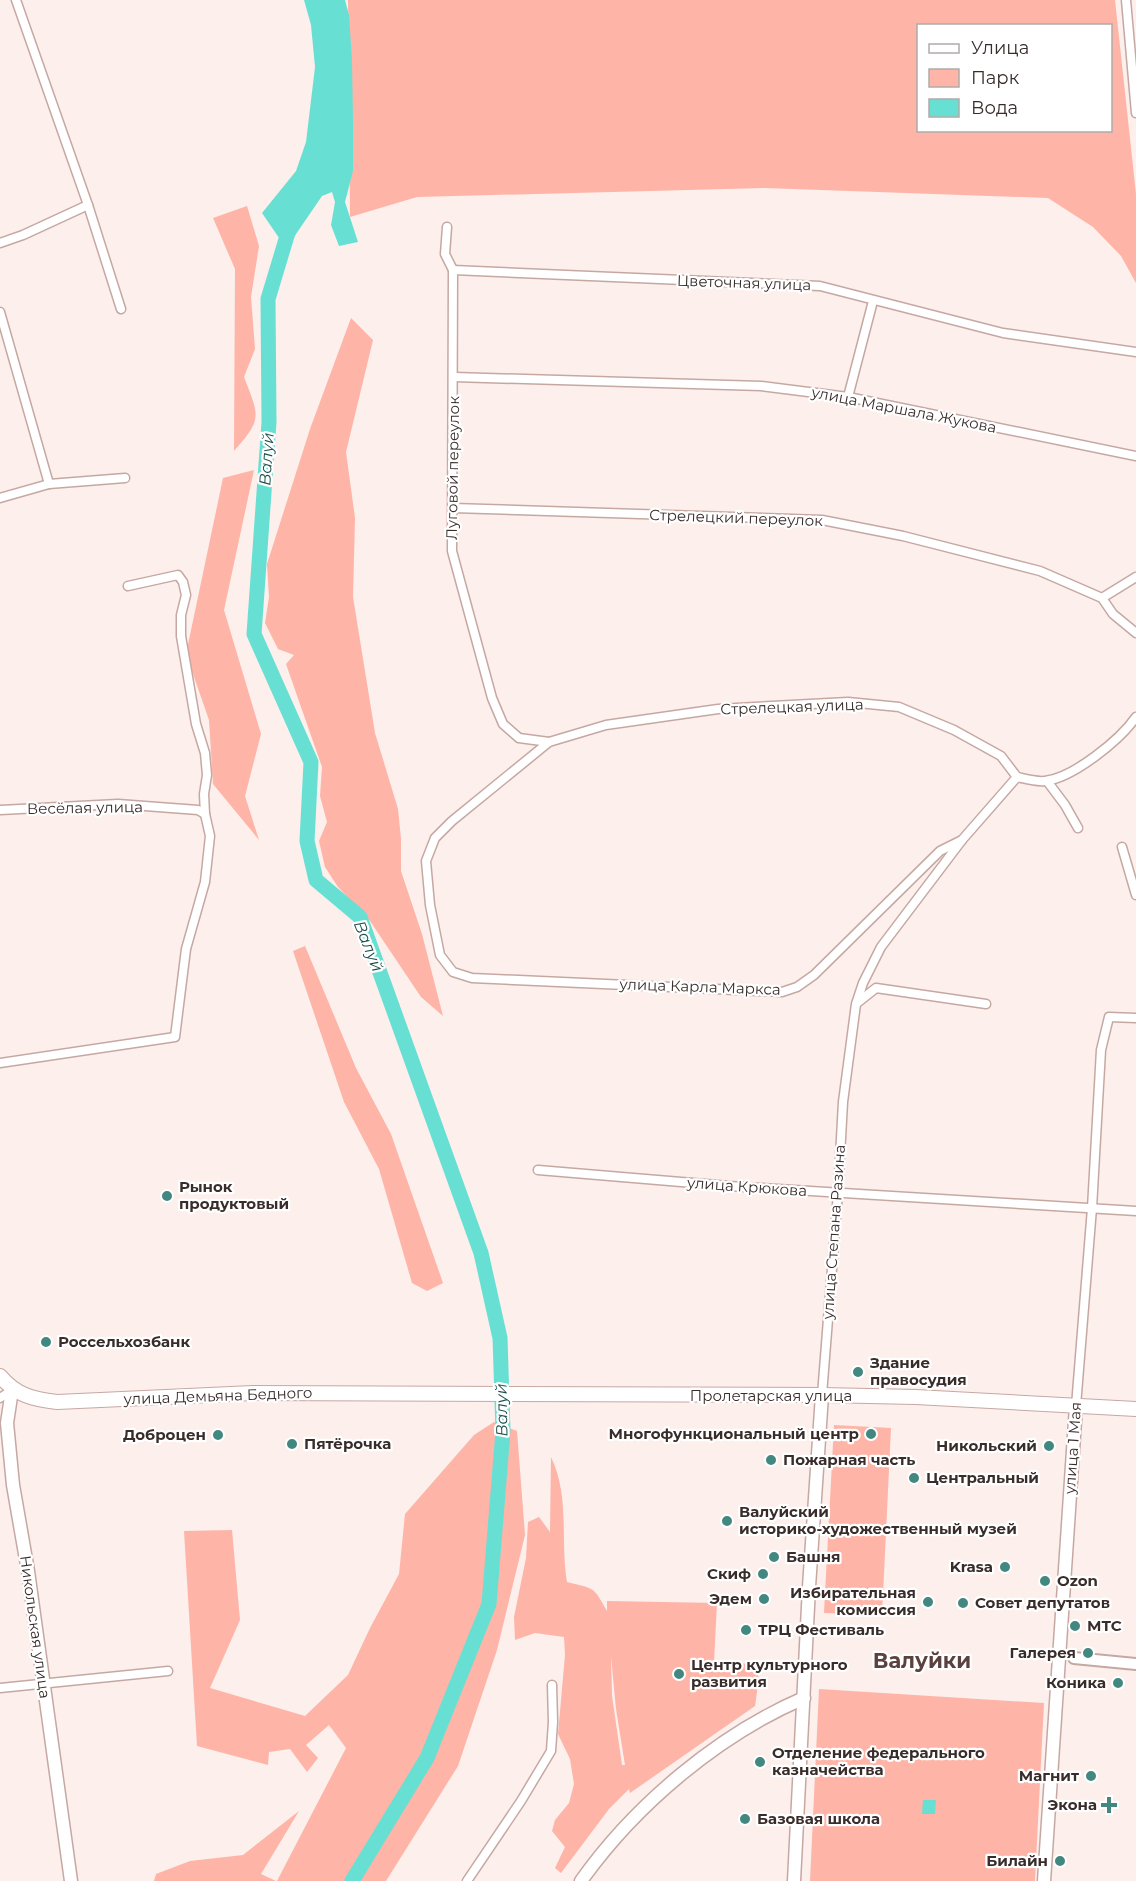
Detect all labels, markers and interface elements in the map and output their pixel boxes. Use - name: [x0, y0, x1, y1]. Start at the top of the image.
- legend: [917, 24, 1112, 132]
- text: Улица: [971, 37, 1029, 59]
- text: Парк: [971, 67, 1020, 89]
- text: Вода: [971, 97, 1018, 119]
- street label: Цветочная улица: [677, 271, 812, 294]
- street label: улица Маршала Жукова: [809, 382, 998, 437]
- street label: Луговой переулок: [442, 396, 463, 540]
- water label: Валуй: [255, 432, 278, 486]
- street label: Стрелецкий переулок: [649, 505, 824, 530]
- street label: Стрелецкая улица: [720, 695, 864, 718]
- street label: Весёлая улица: [27, 797, 143, 818]
- water label: Валуй: [350, 918, 387, 974]
- street label: улица Карла Маркса: [618, 974, 781, 999]
- street label: улица Степана Разина: [818, 1144, 849, 1321]
- street label: улица Крюкова: [685, 1173, 808, 1200]
- place label: Рынок продуктовый: [179, 1177, 289, 1213]
- marker: Рынок продуктовый: [160, 1189, 174, 1203]
- place label: Россельхозбанк: [58, 1332, 190, 1351]
- marker: Россельхозбанк: [39, 1335, 53, 1349]
- place label: Здание правосудия: [869, 1353, 967, 1389]
- marker: Здание правосудия: [851, 1365, 865, 1379]
- street label: улица Демьяна Бедного: [122, 1383, 313, 1408]
- water label: Валуй: [492, 1383, 511, 1437]
- street label: Пролетарская улица: [690, 1386, 852, 1405]
- street label: улица 1 Мая: [1060, 1401, 1085, 1496]
- place label: Многофункциональный центр: [609, 1424, 859, 1443]
- place label: Доброцен: [123, 1425, 206, 1444]
- marker: Многофункциональный центр: [864, 1427, 878, 1441]
- marker: Доброцен: [211, 1428, 225, 1442]
- place label: Пятёрочка: [304, 1434, 391, 1453]
- place label: Никольский: [936, 1436, 1037, 1455]
- marker: Пятёрочка: [285, 1437, 299, 1451]
- marker: Никольский: [1042, 1439, 1056, 1453]
- place label: Пожарная часть: [783, 1450, 915, 1469]
- marker: Пожарная часть: [764, 1453, 778, 1467]
- place label: Центральный: [926, 1468, 1039, 1487]
- marker: Центральный: [907, 1471, 921, 1485]
- place label: Валуйский историко-художественный музей: [739, 1502, 1017, 1538]
- marker: Валуйский историко-художественный музей: [720, 1514, 734, 1528]
- place label: Башня: [786, 1547, 841, 1566]
- marker: Башня: [767, 1550, 781, 1564]
- street label: Никольская улица: [16, 1554, 55, 1700]
- place label: Krasa: [950, 1557, 993, 1576]
- marker: Krasa: [998, 1560, 1012, 1574]
- place label: Скиф: [707, 1564, 751, 1583]
- marker: Скиф: [756, 1567, 770, 1581]
- place label: Ozon: [1057, 1571, 1098, 1590]
- marker: Ozon: [1038, 1574, 1052, 1588]
- place label: Избирательная комиссия: [790, 1583, 916, 1619]
- place label: Эдем: [709, 1589, 752, 1608]
- marker: Эдем: [757, 1592, 771, 1606]
- place label: Совет депутатов: [975, 1593, 1110, 1612]
- marker: Избирательная комиссия: [921, 1595, 935, 1609]
- marker: Совет депутатов: [956, 1596, 970, 1610]
- place label: МТС: [1087, 1616, 1122, 1635]
- marker: МТС: [1068, 1619, 1082, 1633]
- place label: ТРЦ Фестиваль: [758, 1620, 884, 1639]
- marker: ТРЦ Фестиваль: [739, 1623, 753, 1637]
- place label: Галерея: [1010, 1643, 1076, 1662]
- marker: Галерея: [1081, 1646, 1095, 1660]
- district label: Валуйки: [873, 1648, 971, 1673]
- place label: Центр культурного развития: [691, 1655, 848, 1691]
- marker: Центр культурного развития: [672, 1667, 686, 1681]
- place label: Коника: [1046, 1673, 1106, 1692]
- marker: Коника: [1111, 1676, 1125, 1690]
- place label: Отделение федерального казначейства: [772, 1743, 985, 1779]
- marker: Отделение федерального казначейства: [753, 1755, 767, 1769]
- place label: Магнит: [1019, 1766, 1079, 1785]
- marker: Магнит: [1084, 1769, 1098, 1783]
- place label: Экона: [1048, 1795, 1097, 1814]
- marker: Экона: [1102, 1798, 1116, 1812]
- place label: Базовая школа: [757, 1809, 880, 1828]
- marker: Базовая школа: [738, 1812, 752, 1826]
- place label: Билайн: [986, 1851, 1048, 1870]
- marker: Билайн: [1053, 1854, 1067, 1868]

